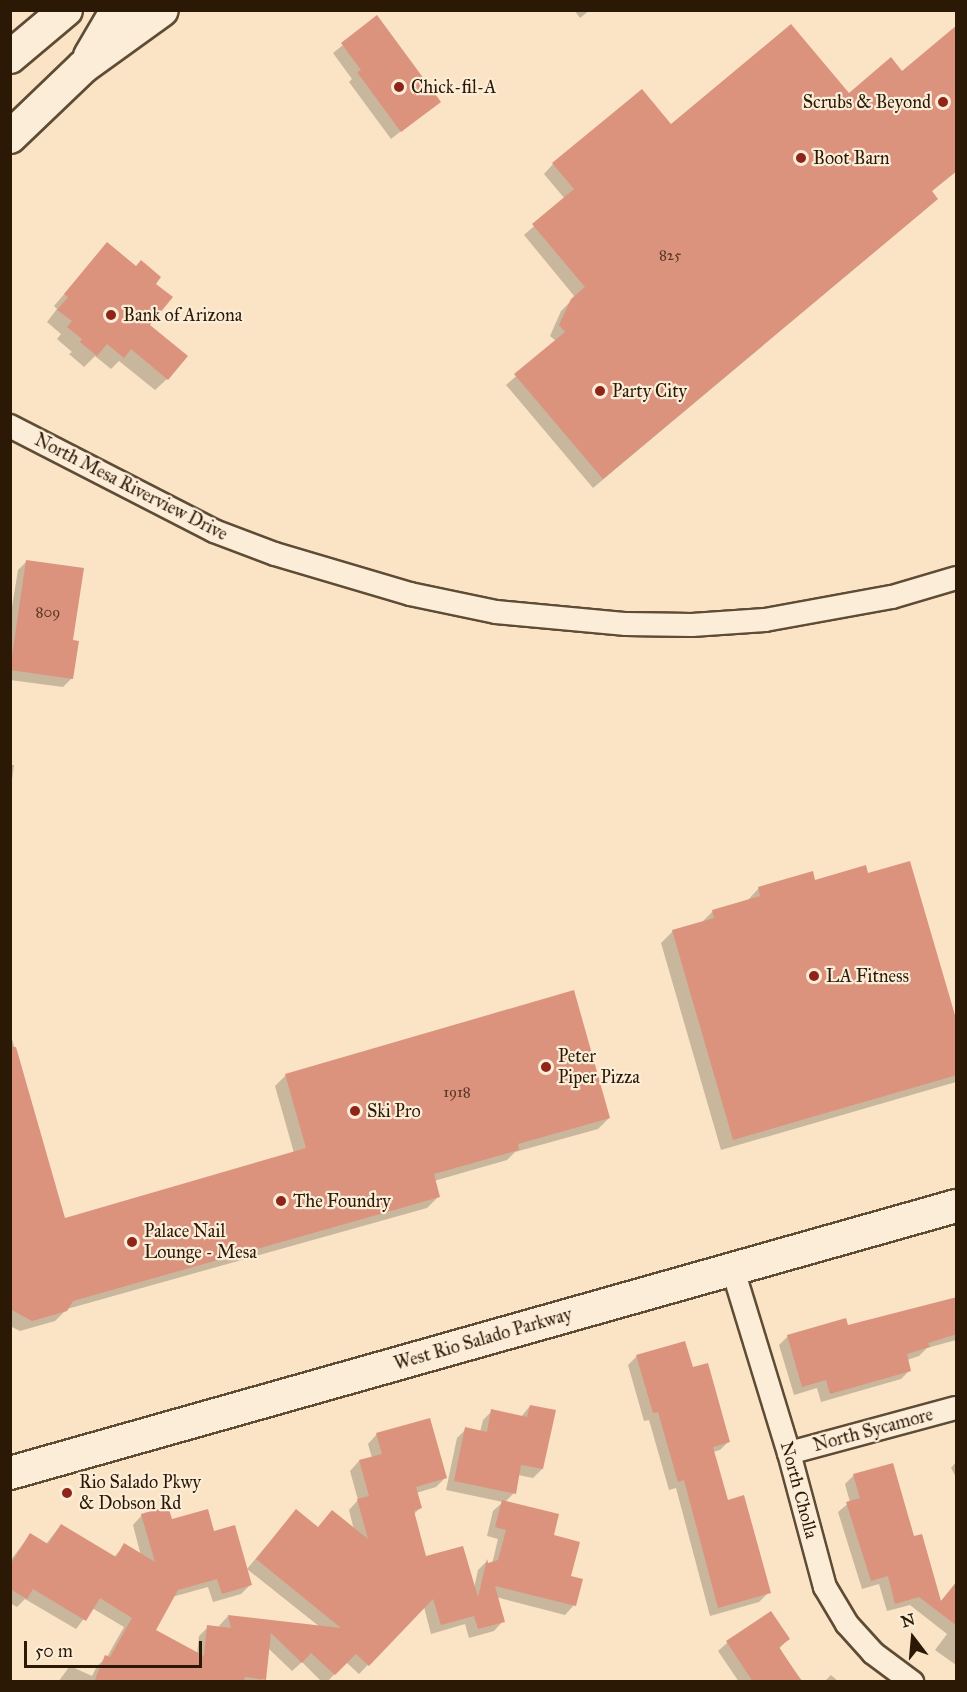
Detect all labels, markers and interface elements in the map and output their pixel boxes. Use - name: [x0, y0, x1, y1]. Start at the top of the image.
- place label: Chick-fil-A: [411, 76, 496, 98]
- marker: Chick-fil-A: [392, 80, 406, 94]
- place label: Scrubs & Beyond: [803, 91, 931, 113]
- marker: Scrubs & Beyond: [936, 95, 950, 109]
- place label: Boot Barn: [813, 147, 890, 169]
- marker: Boot Barn: [794, 151, 808, 165]
- house number: 825: [659, 247, 681, 265]
- place label: Bank of Arizona: [123, 304, 242, 326]
- marker: Bank of Arizona: [104, 308, 118, 322]
- place label: Party City: [612, 380, 687, 402]
- marker: Party City: [593, 384, 607, 398]
- street label: North Mesa Riverview Drive: [31, 429, 231, 545]
- house number: 809: [36, 604, 60, 622]
- place label: LA Fitness: [826, 965, 909, 987]
- marker: LA Fitness: [807, 969, 821, 983]
- place label: Peter Piper Pizza: [558, 1046, 640, 1088]
- marker: Peter Piper Pizza: [539, 1060, 553, 1074]
- house number: 1918: [443, 1084, 471, 1102]
- place label: Ski Pro: [367, 1100, 421, 1122]
- marker: Ski Pro: [348, 1104, 362, 1118]
- place label: The Foundry: [293, 1190, 391, 1212]
- marker: The Foundry: [274, 1194, 288, 1208]
- place label: Palace Nail Lounge - Mesa: [144, 1221, 257, 1264]
- marker: Palace Nail Lounge - Mesa: [125, 1235, 139, 1249]
- street label: West Rio Salado Parkway: [392, 1303, 574, 1375]
- street label: North Sycamore: [811, 1404, 935, 1456]
- street label: North Cholla: [776, 1439, 822, 1541]
- place label: Rio Salado Pkwy & Dobson Rd: [79, 1472, 201, 1514]
- marker: Rio Salado Pkwy & Dobson Rd: [60, 1486, 74, 1500]
- north arrow: [883, 1608, 943, 1668]
- text: N: [899, 1609, 917, 1631]
- scale bar: [27, 1629, 206, 1667]
- text: 50 m: [35, 1640, 73, 1662]

